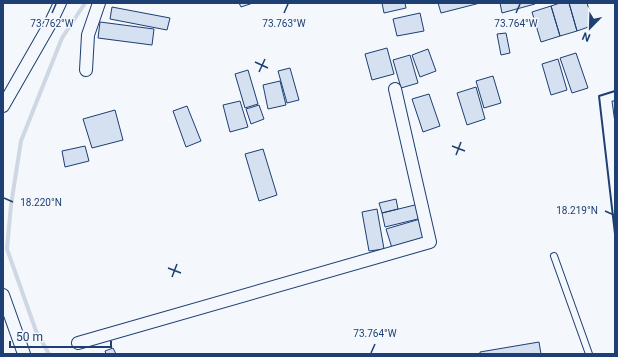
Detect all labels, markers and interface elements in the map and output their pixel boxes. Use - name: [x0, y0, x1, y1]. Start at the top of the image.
- north arrow: [570, 8, 610, 48]
- text: 73.762°W: [30, 18, 74, 29]
- text: 73.763°W: [262, 18, 306, 29]
- text: 73.764°W: [494, 18, 538, 29]
- text: N: [580, 29, 592, 44]
- text: 18.220°N: [20, 197, 62, 208]
- text: 18.219°N: [556, 205, 598, 216]
- scale bar: [10, 323, 111, 349]
- text: 73.764°W: [353, 328, 397, 339]
- text: 50 m: [16, 330, 43, 344]

